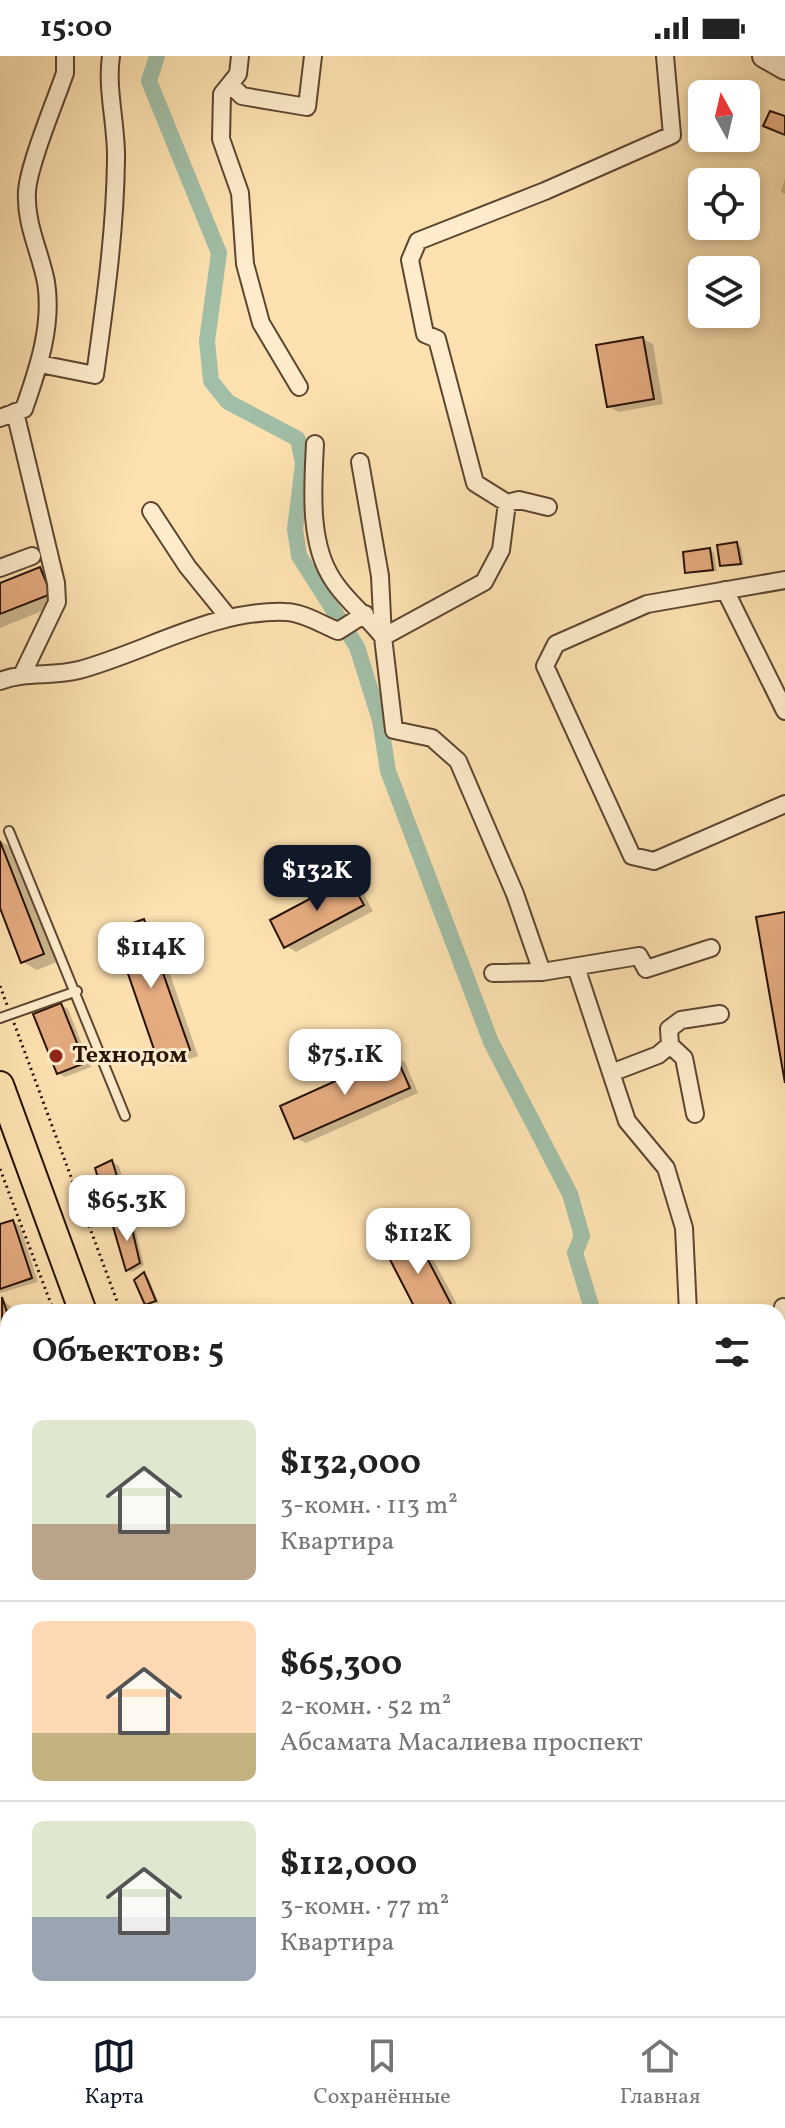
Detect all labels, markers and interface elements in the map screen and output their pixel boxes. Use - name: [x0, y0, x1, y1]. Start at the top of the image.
- text: 15:00: [40, 7, 112, 49]
- north arrow: [688, 80, 760, 152]
- map controls: [688, 80, 760, 328]
- button: locate: [688, 168, 760, 240]
- button: layers: [688, 256, 760, 328]
- pin: $132K: [261, 845, 373, 913]
- text: $132K: [282, 853, 352, 889]
- pin: $114K: [95, 922, 207, 990]
- text: $114K: [116, 930, 186, 966]
- pin: $75.1K: [280, 1029, 410, 1097]
- text: $75.1K: [307, 1037, 383, 1073]
- place label: Технодом: [72, 1039, 187, 1073]
- marker: Технодом: [47, 1047, 65, 1065]
- pin: $65.3K: [62, 1175, 192, 1243]
- text: $65.3K: [87, 1183, 167, 1219]
- pin: $112K: [362, 1208, 474, 1276]
- text: $112K: [384, 1216, 452, 1252]
- text: Объектов: 5: [32, 1329, 224, 1376]
- icon: filters: [710, 1330, 754, 1374]
- text: $132,000: [280, 1441, 421, 1488]
- icon: home: [96, 1452, 192, 1548]
- text: 3-комн. · 113 m²: [280, 1488, 458, 1524]
- text: Квартира: [280, 1524, 394, 1560]
- text: $65,300: [280, 1642, 402, 1689]
- icon: home: [96, 1653, 192, 1749]
- text: 2-комн. · 52 m²: [280, 1689, 451, 1725]
- text: Абсамата Масалиева проспект: [280, 1725, 643, 1761]
- text: $112,000: [280, 1842, 417, 1889]
- icon: home: [96, 1853, 192, 1949]
- text: 3-комн. · 77 m²: [280, 1889, 449, 1925]
- text: Квартира: [280, 1925, 394, 1961]
- tab: Карта: [85, 2034, 144, 2113]
- tab: Сохранённые: [313, 2034, 451, 2113]
- tab: Главная: [620, 2034, 700, 2113]

